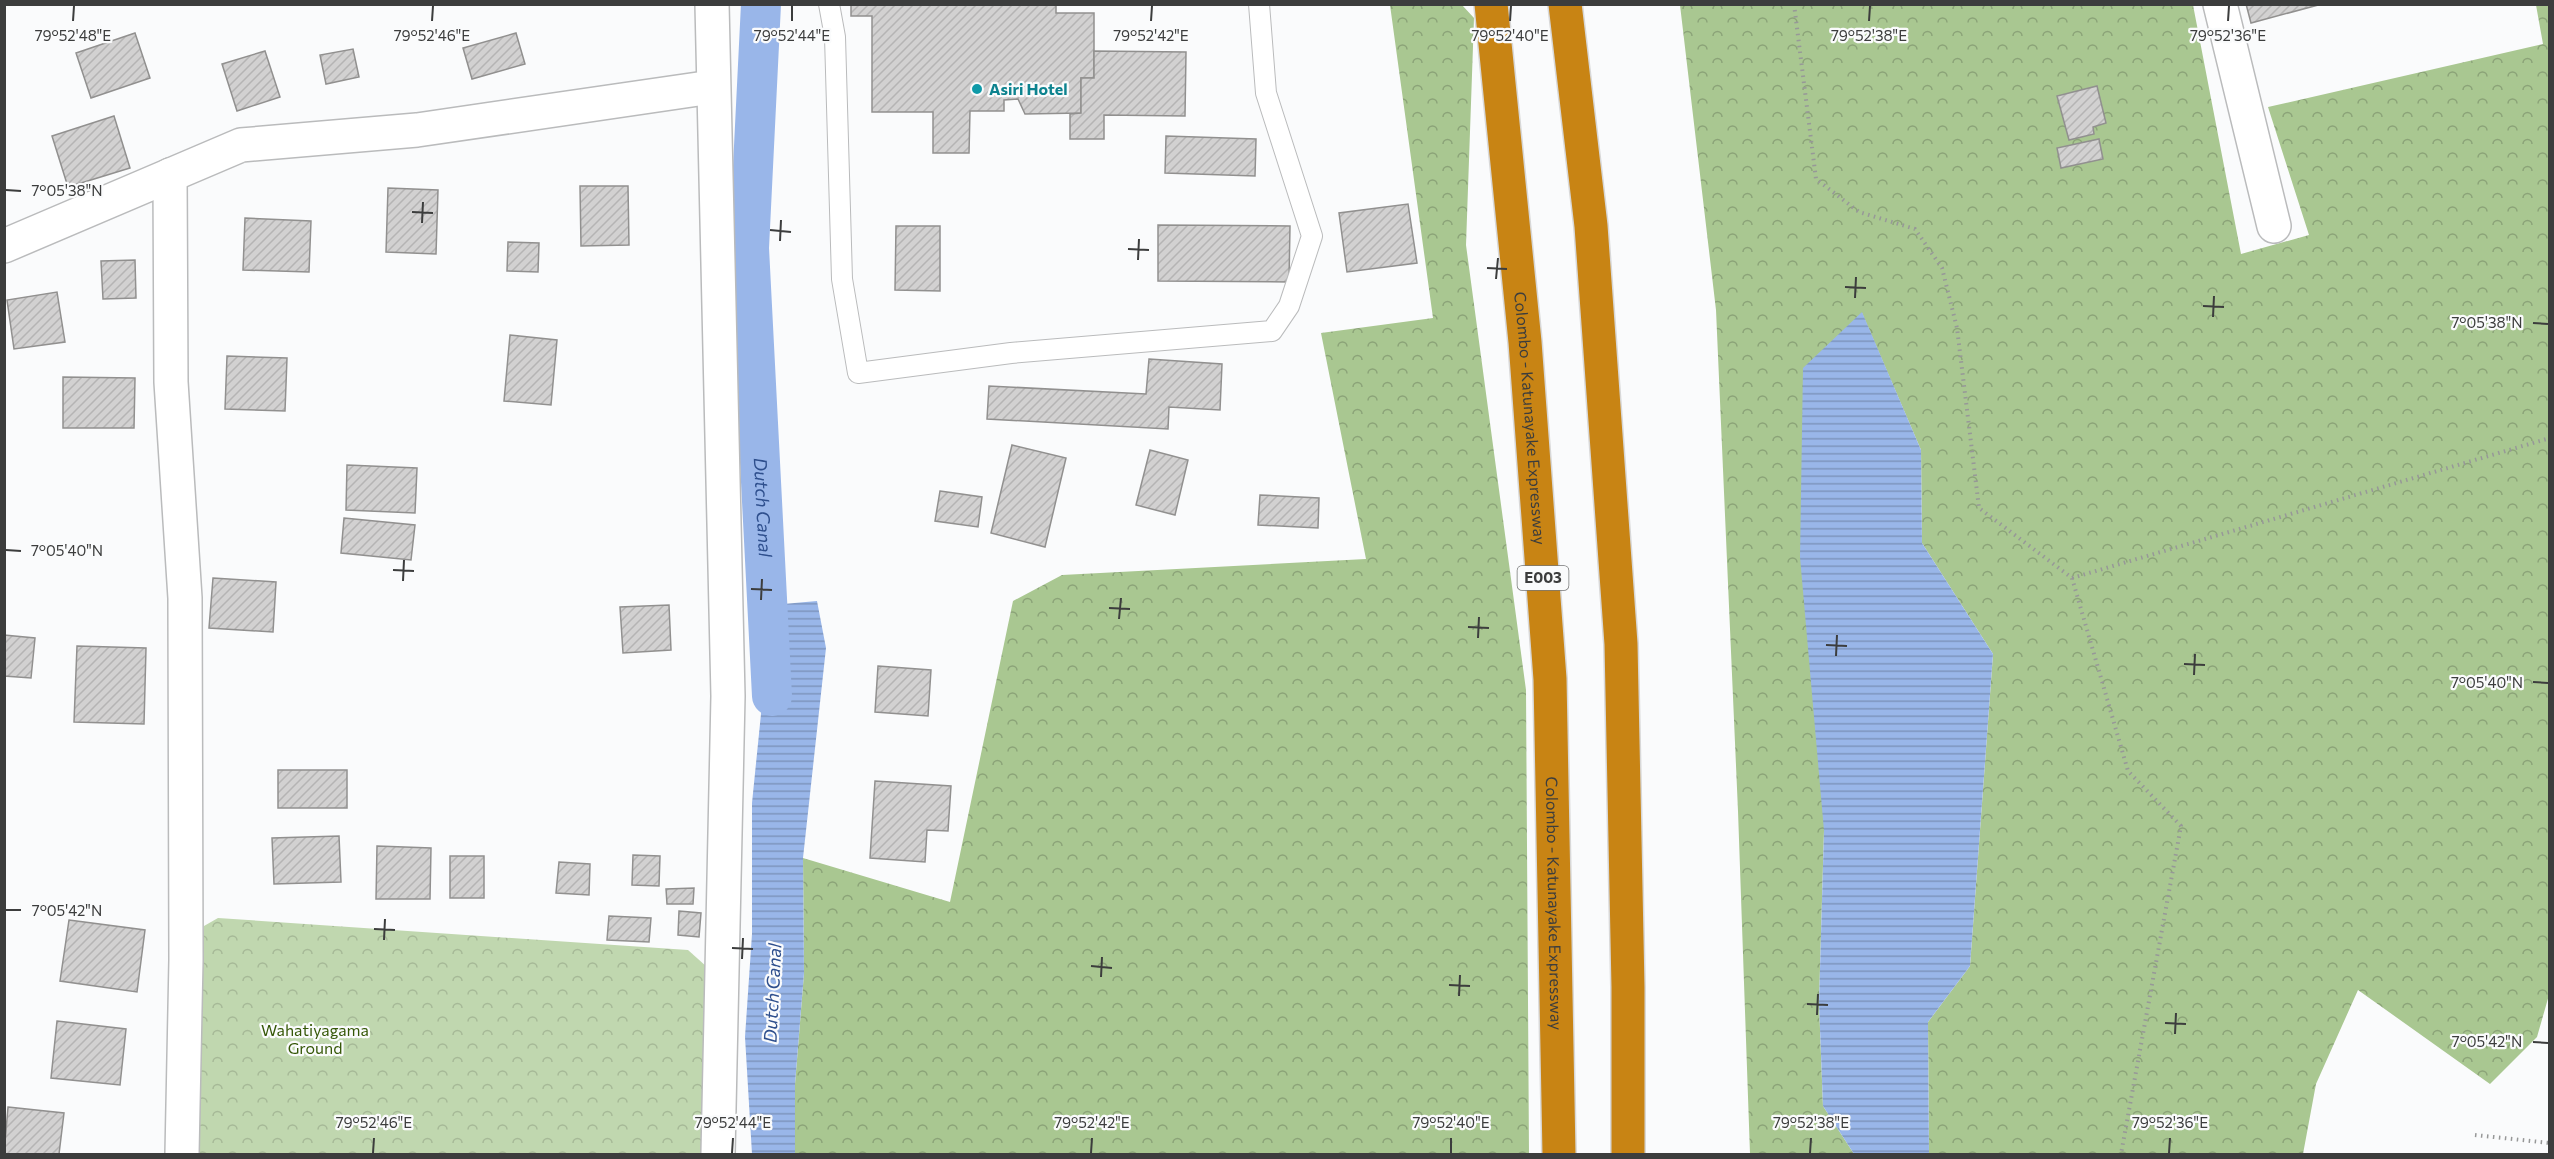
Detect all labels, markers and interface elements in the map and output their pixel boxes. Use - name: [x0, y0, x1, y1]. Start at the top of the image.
- text: 79°52'48"E: [35, 26, 111, 44]
- text: 79°52'46"E: [394, 26, 470, 44]
- text: 79°52'44"E: [754, 26, 830, 44]
- text: 79°52'42"E: [1113, 26, 1189, 44]
- text: 79°52'40"E: [1471, 26, 1549, 44]
- text: 79°52'38"E: [1831, 26, 1907, 44]
- text: 79°52'36"E: [2190, 26, 2266, 44]
- place label: Asiri Hotel: [989, 79, 1068, 98]
- marker: Asiri Hotel: [970, 82, 984, 96]
- text: 7°05'38"N: [31, 181, 103, 199]
- street label: Colombo - Katunayake Expressway: [1511, 291, 1550, 545]
- text: 7°05'38"N: [2451, 313, 2523, 331]
- water label: Dutch Canal: [750, 457, 777, 558]
- text: 7°05'40"N: [31, 541, 103, 559]
- road number: E003: [1518, 566, 1568, 590]
- text: 7°05'40"N: [2451, 673, 2523, 691]
- street label: Colombo - Katunayake Expressway: [1543, 776, 1567, 1030]
- text: 7°05'42"N: [32, 901, 102, 919]
- water label: Dutch Canal: [758, 942, 786, 1043]
- park label: Wahatiyagama Ground: [261, 1020, 369, 1057]
- text: 7°05'42"N: [2452, 1032, 2522, 1050]
- text: 79°52'46"E: [336, 1113, 412, 1131]
- text: 79°52'44"E: [695, 1113, 771, 1131]
- text: 79°52'42"E: [1054, 1113, 1130, 1131]
- text: 79°52'40"E: [1412, 1113, 1490, 1131]
- text: 79°52'38"E: [1773, 1113, 1849, 1131]
- text: 79°52'36"E: [2132, 1113, 2208, 1131]

